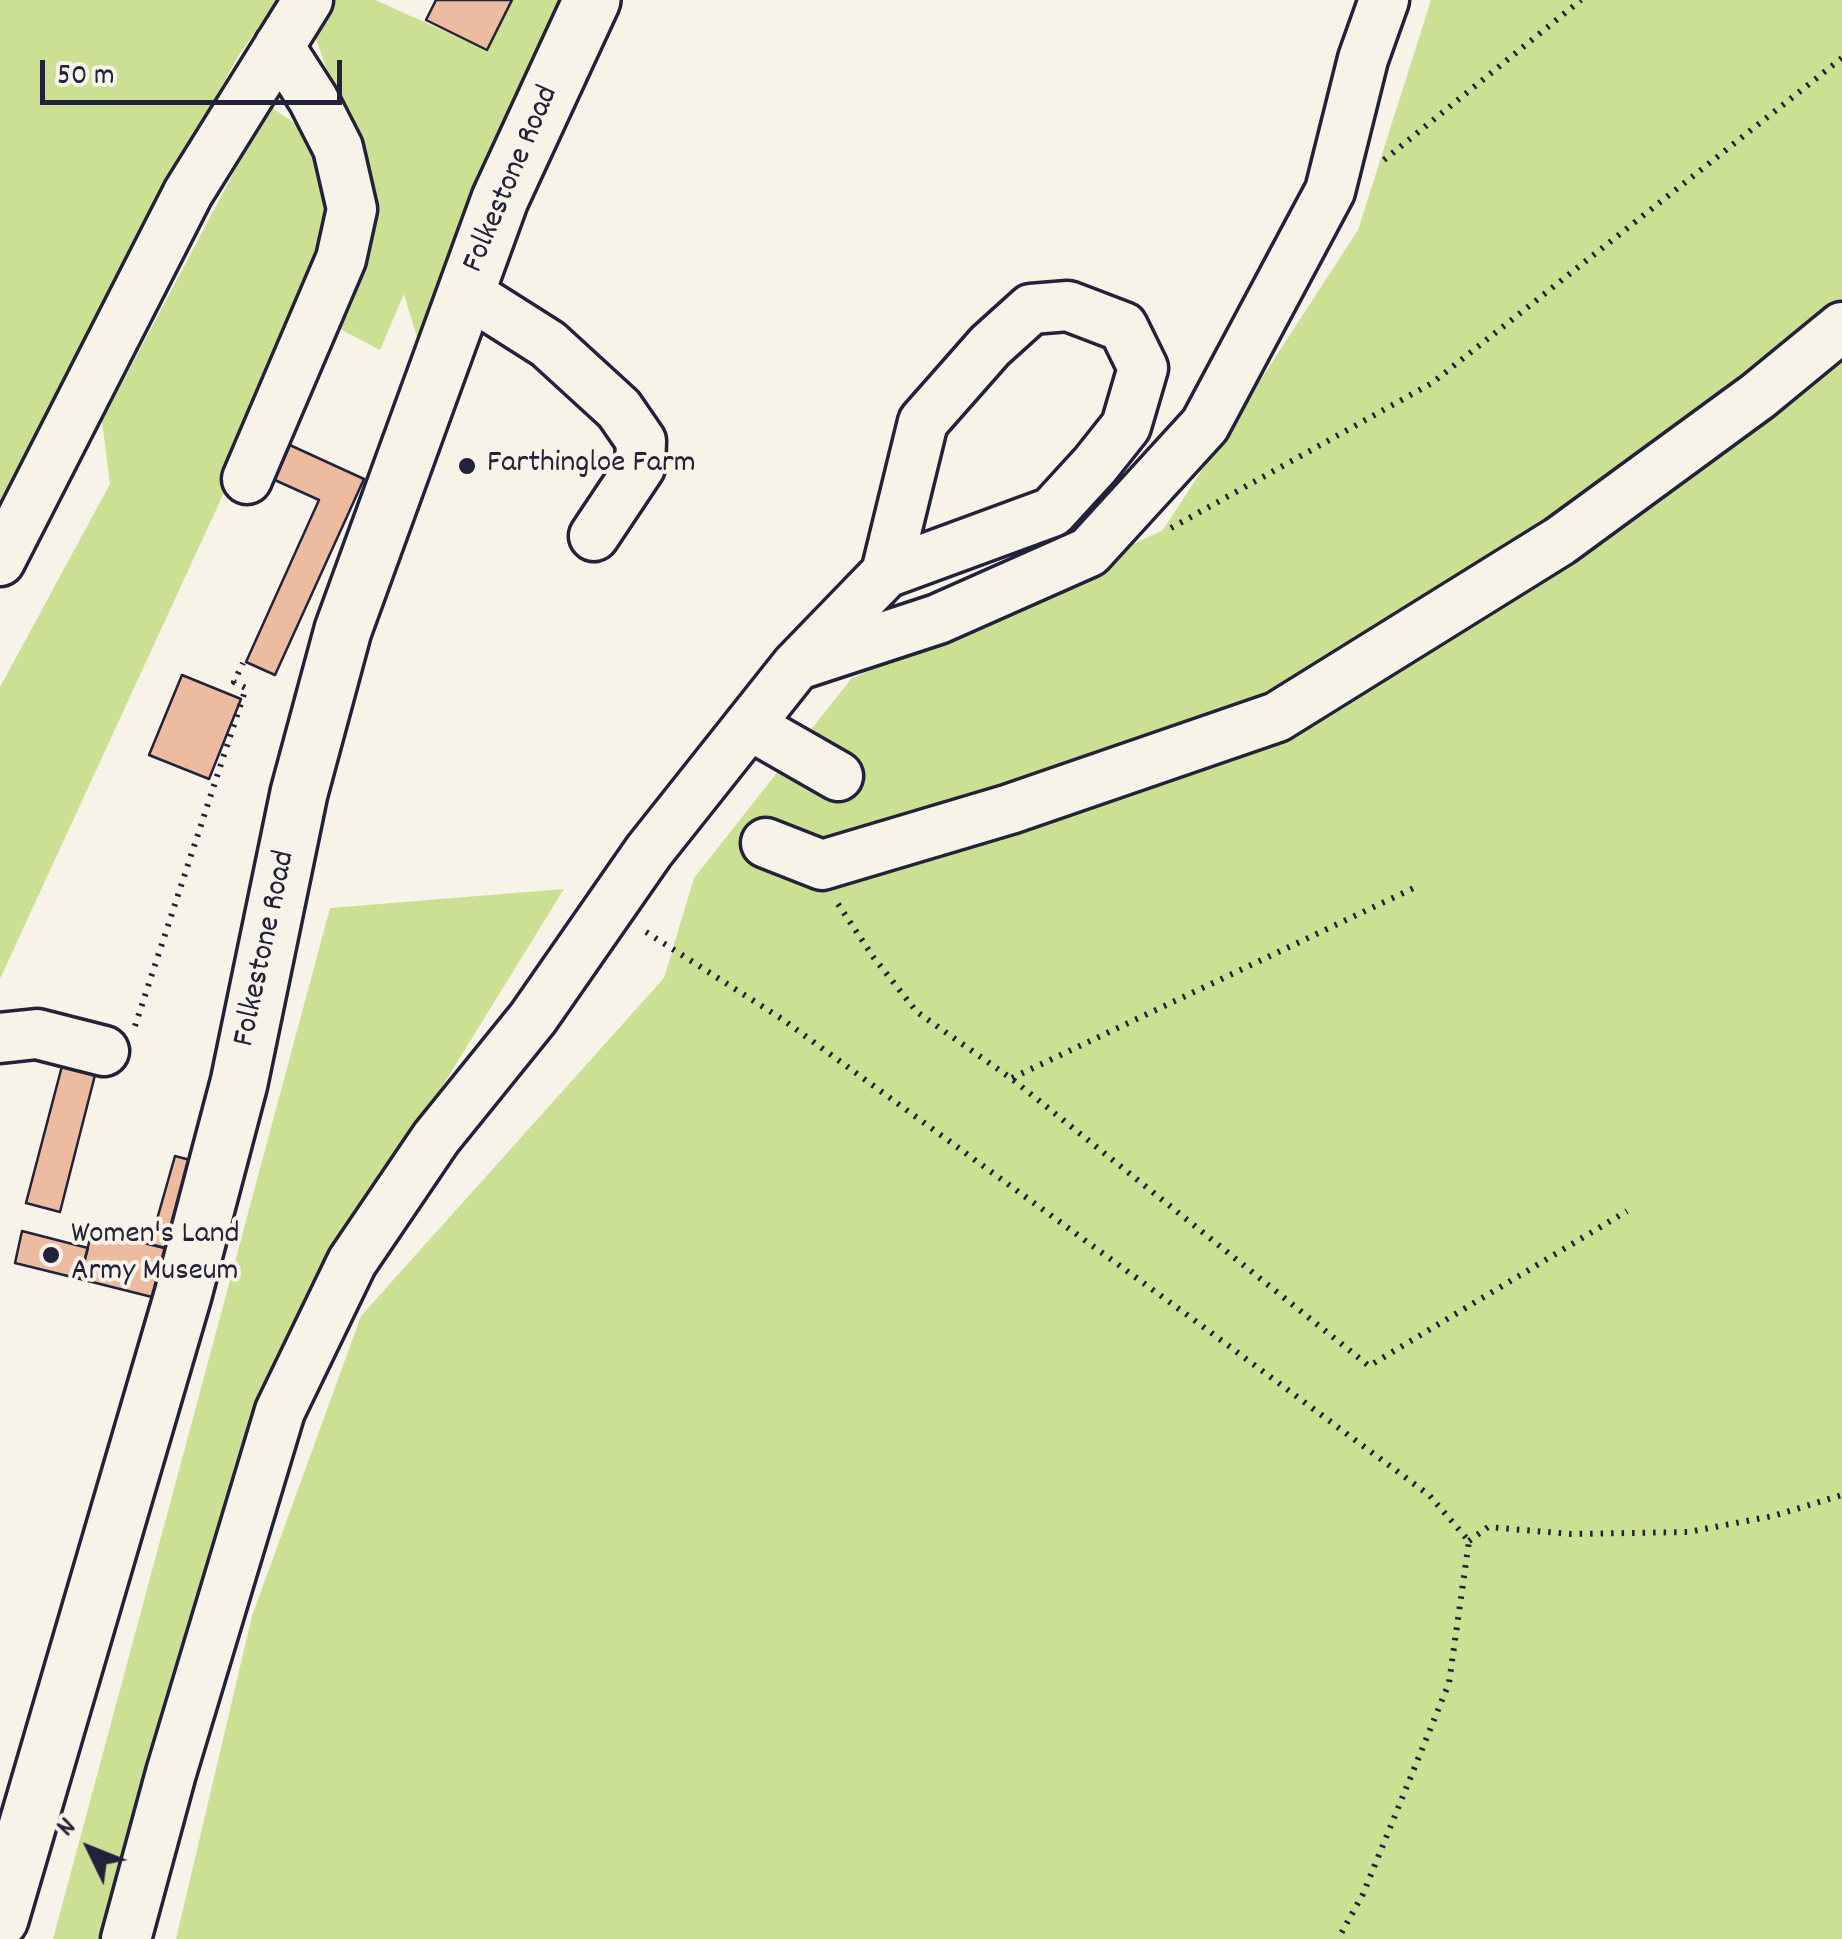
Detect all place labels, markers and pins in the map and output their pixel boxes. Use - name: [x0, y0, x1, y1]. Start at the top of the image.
- place label: Farthingloe Farm: [487, 447, 696, 485]
- marker: Farthingloe Farm: [456, 455, 478, 477]
- place label: Women's Land Army Museum: [71, 1218, 239, 1293]
- marker: Women's Land Army Museum: [40, 1244, 62, 1266]

